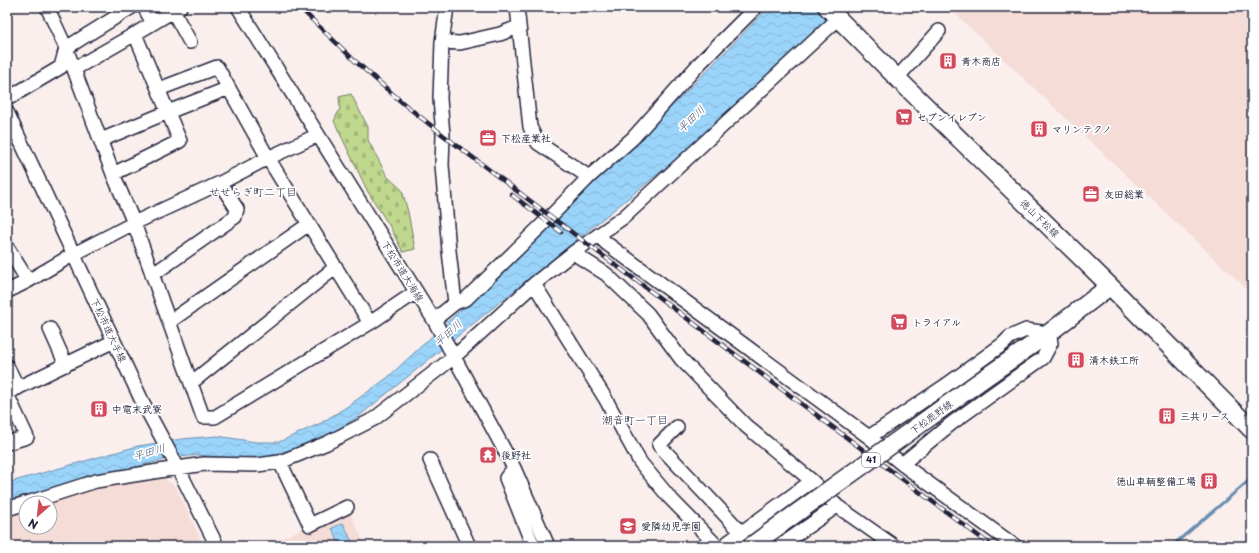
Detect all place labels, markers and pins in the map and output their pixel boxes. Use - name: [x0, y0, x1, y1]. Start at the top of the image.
- building icon: 青木商店: [938, 51, 958, 71]
- place label: 青木商店: [961, 53, 1001, 68]
- supermarket icon: セブンイレブン: [894, 107, 914, 127]
- place label: セブンイレブン: [917, 109, 987, 124]
- building icon: マリンテクノ: [1029, 119, 1049, 139]
- place label: マリンテクノ: [1052, 121, 1111, 136]
- office icon: 下松産業社: [478, 128, 498, 148]
- place label: 下松産業社: [501, 130, 551, 145]
- office icon: 友田総業: [1081, 184, 1101, 204]
- place label: 友田総業: [1104, 186, 1144, 201]
- supermarket icon: トライアル: [889, 312, 909, 332]
- place label: トライアル: [912, 314, 961, 329]
- building icon: 清木鉄工所: [1066, 350, 1086, 370]
- place label: 清木鉄工所: [1089, 352, 1139, 367]
- building icon: 中電末武寮: [89, 399, 109, 419]
- place label: 中電末武寮: [112, 401, 162, 416]
- building icon: 三共リース: [1157, 406, 1177, 426]
- place label: 三共リース: [1180, 408, 1229, 423]
- temple icon: 後野社: [478, 445, 498, 465]
- place label: 後野社: [501, 447, 531, 462]
- building icon: 徳山車輌整備工場: [1199, 471, 1219, 491]
- place label: 徳山車輌整備工場: [1116, 473, 1196, 488]
- school or university icon: 愛隣幼児学園: [618, 516, 638, 536]
- place label: 愛隣幼児学園: [641, 518, 701, 533]

